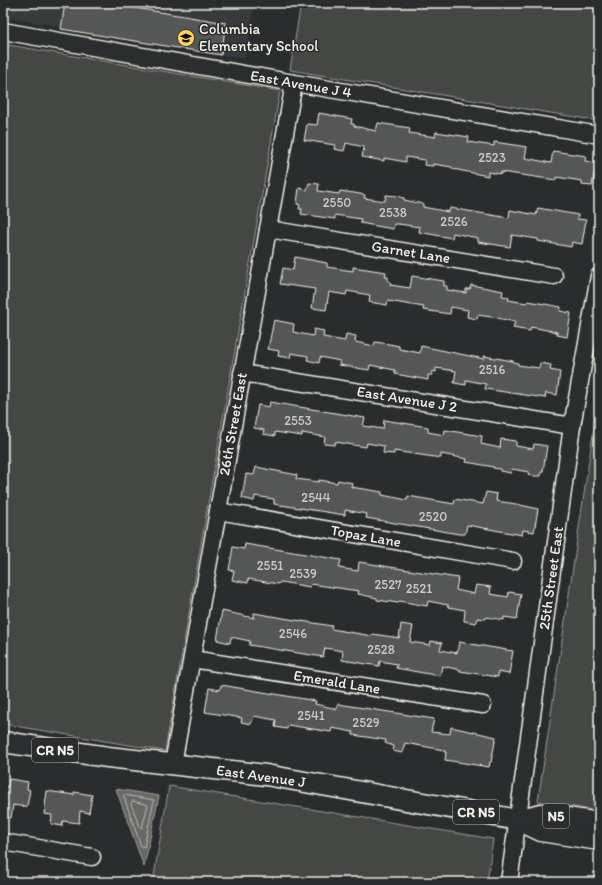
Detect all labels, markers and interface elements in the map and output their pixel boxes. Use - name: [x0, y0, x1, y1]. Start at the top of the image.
- place label: Columbia Elementary School: [199, 20, 319, 55]
- school or university icon: Columbia Elementary School: [176, 28, 196, 48]
- street label: East Avenue J 4: [249, 66, 353, 102]
- house number: 2523: [478, 150, 506, 165]
- house number: 2550: [323, 195, 351, 210]
- house number: 2538: [379, 205, 407, 220]
- house number: 2526: [440, 214, 468, 229]
- street label: Garnet Lane: [370, 237, 452, 267]
- house number: 2516: [479, 362, 505, 377]
- street label: 26th Street East: [215, 371, 251, 477]
- street label: East Avenue J 2: [356, 382, 459, 416]
- house number: 2553: [284, 413, 312, 428]
- house number: 2544: [301, 490, 331, 505]
- house number: 2520: [419, 509, 447, 524]
- street label: Topaz Lane: [329, 521, 403, 551]
- street label: 25th Street East: [535, 525, 567, 631]
- house number: 2551: [257, 558, 283, 573]
- house number: 2539: [289, 566, 317, 581]
- house number: 2527: [375, 577, 402, 592]
- house number: 2521: [406, 581, 432, 596]
- house number: 2546: [279, 626, 307, 641]
- house number: 2528: [367, 642, 395, 657]
- street label: Emerald Lane: [292, 666, 382, 698]
- house number: 2541: [297, 708, 325, 723]
- house number: 2529: [352, 715, 380, 730]
- road number: CR N5: [32, 738, 78, 762]
- street label: East Avenue J: [215, 761, 307, 791]
- road number: CR N5: [453, 800, 499, 824]
- road number: N5: [543, 804, 569, 828]

